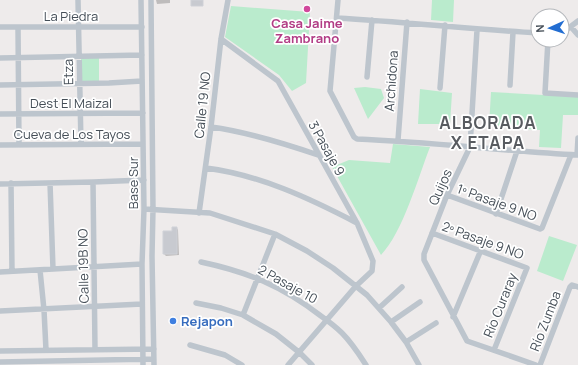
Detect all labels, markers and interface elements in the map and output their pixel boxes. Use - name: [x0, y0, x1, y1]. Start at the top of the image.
- marker: Casa Jaime Zambrano: [302, 4, 312, 14]
- street label: La Piedra: [44, 7, 98, 25]
- north arrow: [530, 8, 570, 48]
- place label: Casa Jaime Zambrano: [271, 14, 343, 47]
- text: N: [532, 24, 547, 33]
- street label: Archidona: [380, 50, 402, 112]
- street label: Etza: [59, 59, 77, 85]
- street label: Calle 19 NO: [190, 70, 215, 139]
- street label: Dest El Maizal: [30, 94, 112, 112]
- district label: ALBORADA X ETAPA: [439, 111, 537, 154]
- street label: 3 Pasaje 9: [305, 117, 349, 179]
- street label: Cueva de Los Tayos: [14, 125, 131, 143]
- street label: Base Sur: [124, 156, 142, 209]
- street label: Quijos: [424, 166, 456, 208]
- street label: 1º Pasaje 9 NO: [455, 179, 540, 225]
- street label: 2º Pasaje 9 NO: [440, 217, 527, 263]
- street label: Calle 19B NO: [73, 228, 93, 304]
- street label: 2 Pasaje 10: [255, 260, 321, 308]
- street label: Río Curaray: [479, 270, 521, 340]
- street label: Río Zumba: [525, 288, 565, 354]
- place label: Rejapon: [181, 312, 233, 330]
- marker: Rejapon: [168, 316, 178, 326]

